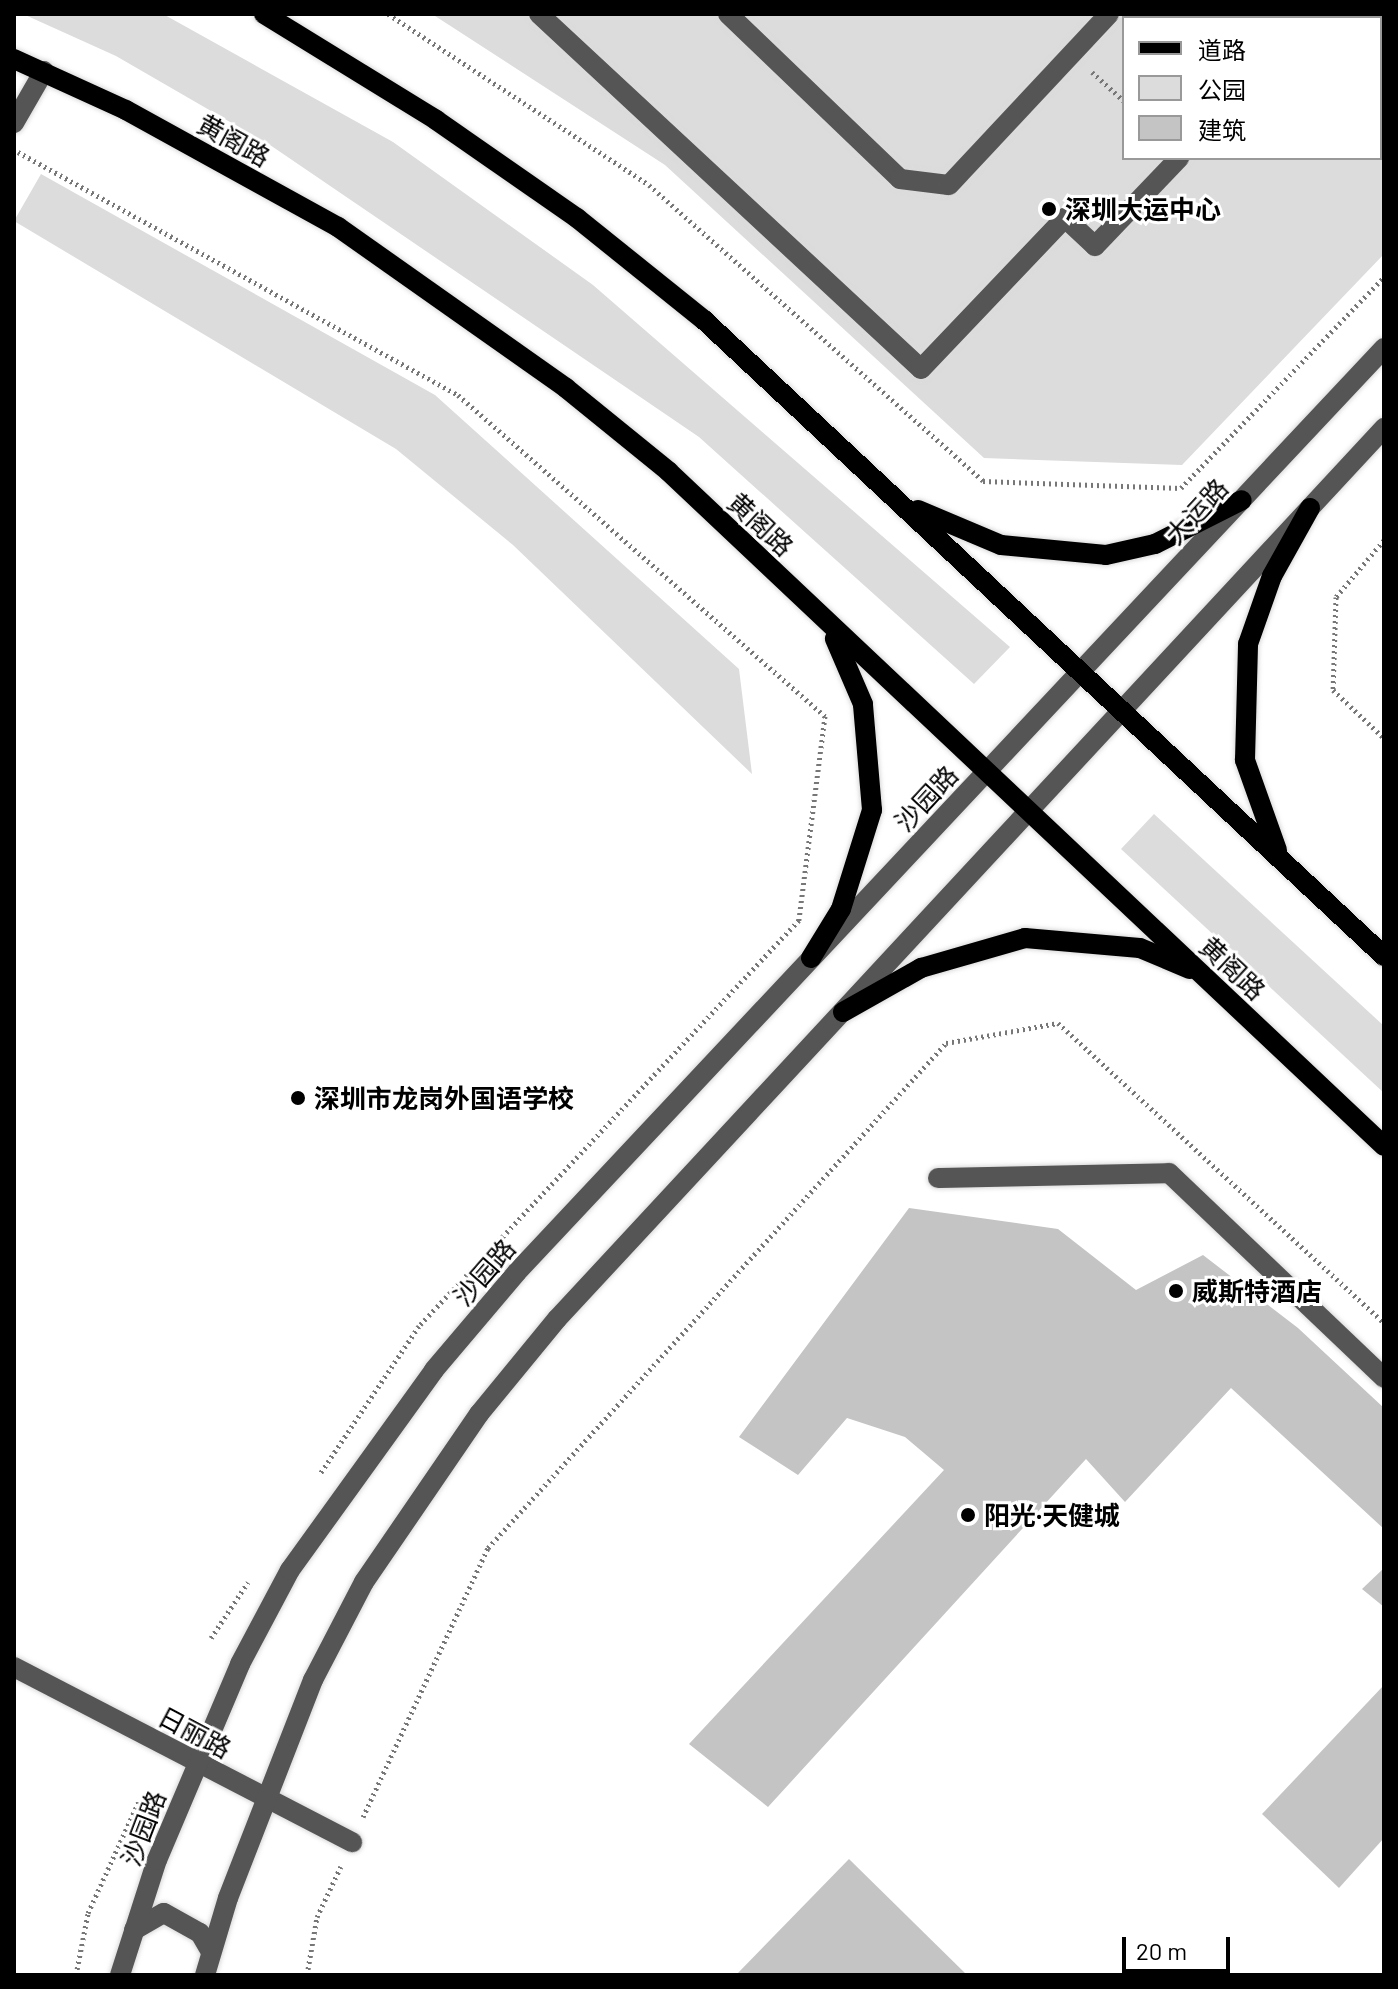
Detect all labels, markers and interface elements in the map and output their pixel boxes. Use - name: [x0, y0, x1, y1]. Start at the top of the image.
- legend: [1122, 16, 1382, 160]
- text: 道路: [1198, 35, 1246, 64]
- text: 公园: [1198, 75, 1246, 104]
- street label: 黄阁路: [192, 107, 276, 173]
- text: 建筑: [1198, 115, 1246, 144]
- place label: 深圳大运中心: [1065, 193, 1221, 225]
- marker: 深圳大运中心: [1040, 200, 1058, 218]
- street label: 大运路: [1158, 472, 1234, 550]
- street label: 黄阁路: [722, 486, 800, 562]
- street label: 沙园路: [888, 759, 964, 837]
- street label: 黄阁路: [1194, 930, 1272, 1006]
- place label: 深圳市龙岗外国语学校: [314, 1082, 574, 1114]
- marker: 深圳市龙岗外国语学校: [289, 1089, 307, 1107]
- street label: 沙园路: [447, 1232, 521, 1312]
- place label: 威斯特酒店: [1192, 1275, 1322, 1307]
- marker: 威斯特酒店: [1167, 1282, 1185, 1300]
- place label: 阳光·天健城: [984, 1499, 1120, 1531]
- marker: 阳光·天健城: [959, 1506, 977, 1524]
- street label: 日丽路: [153, 1700, 237, 1764]
- street label: 沙园路: [114, 1786, 172, 1870]
- scale bar: [1126, 1921, 1234, 1971]
- text: 20 m: [1136, 1936, 1187, 1965]

